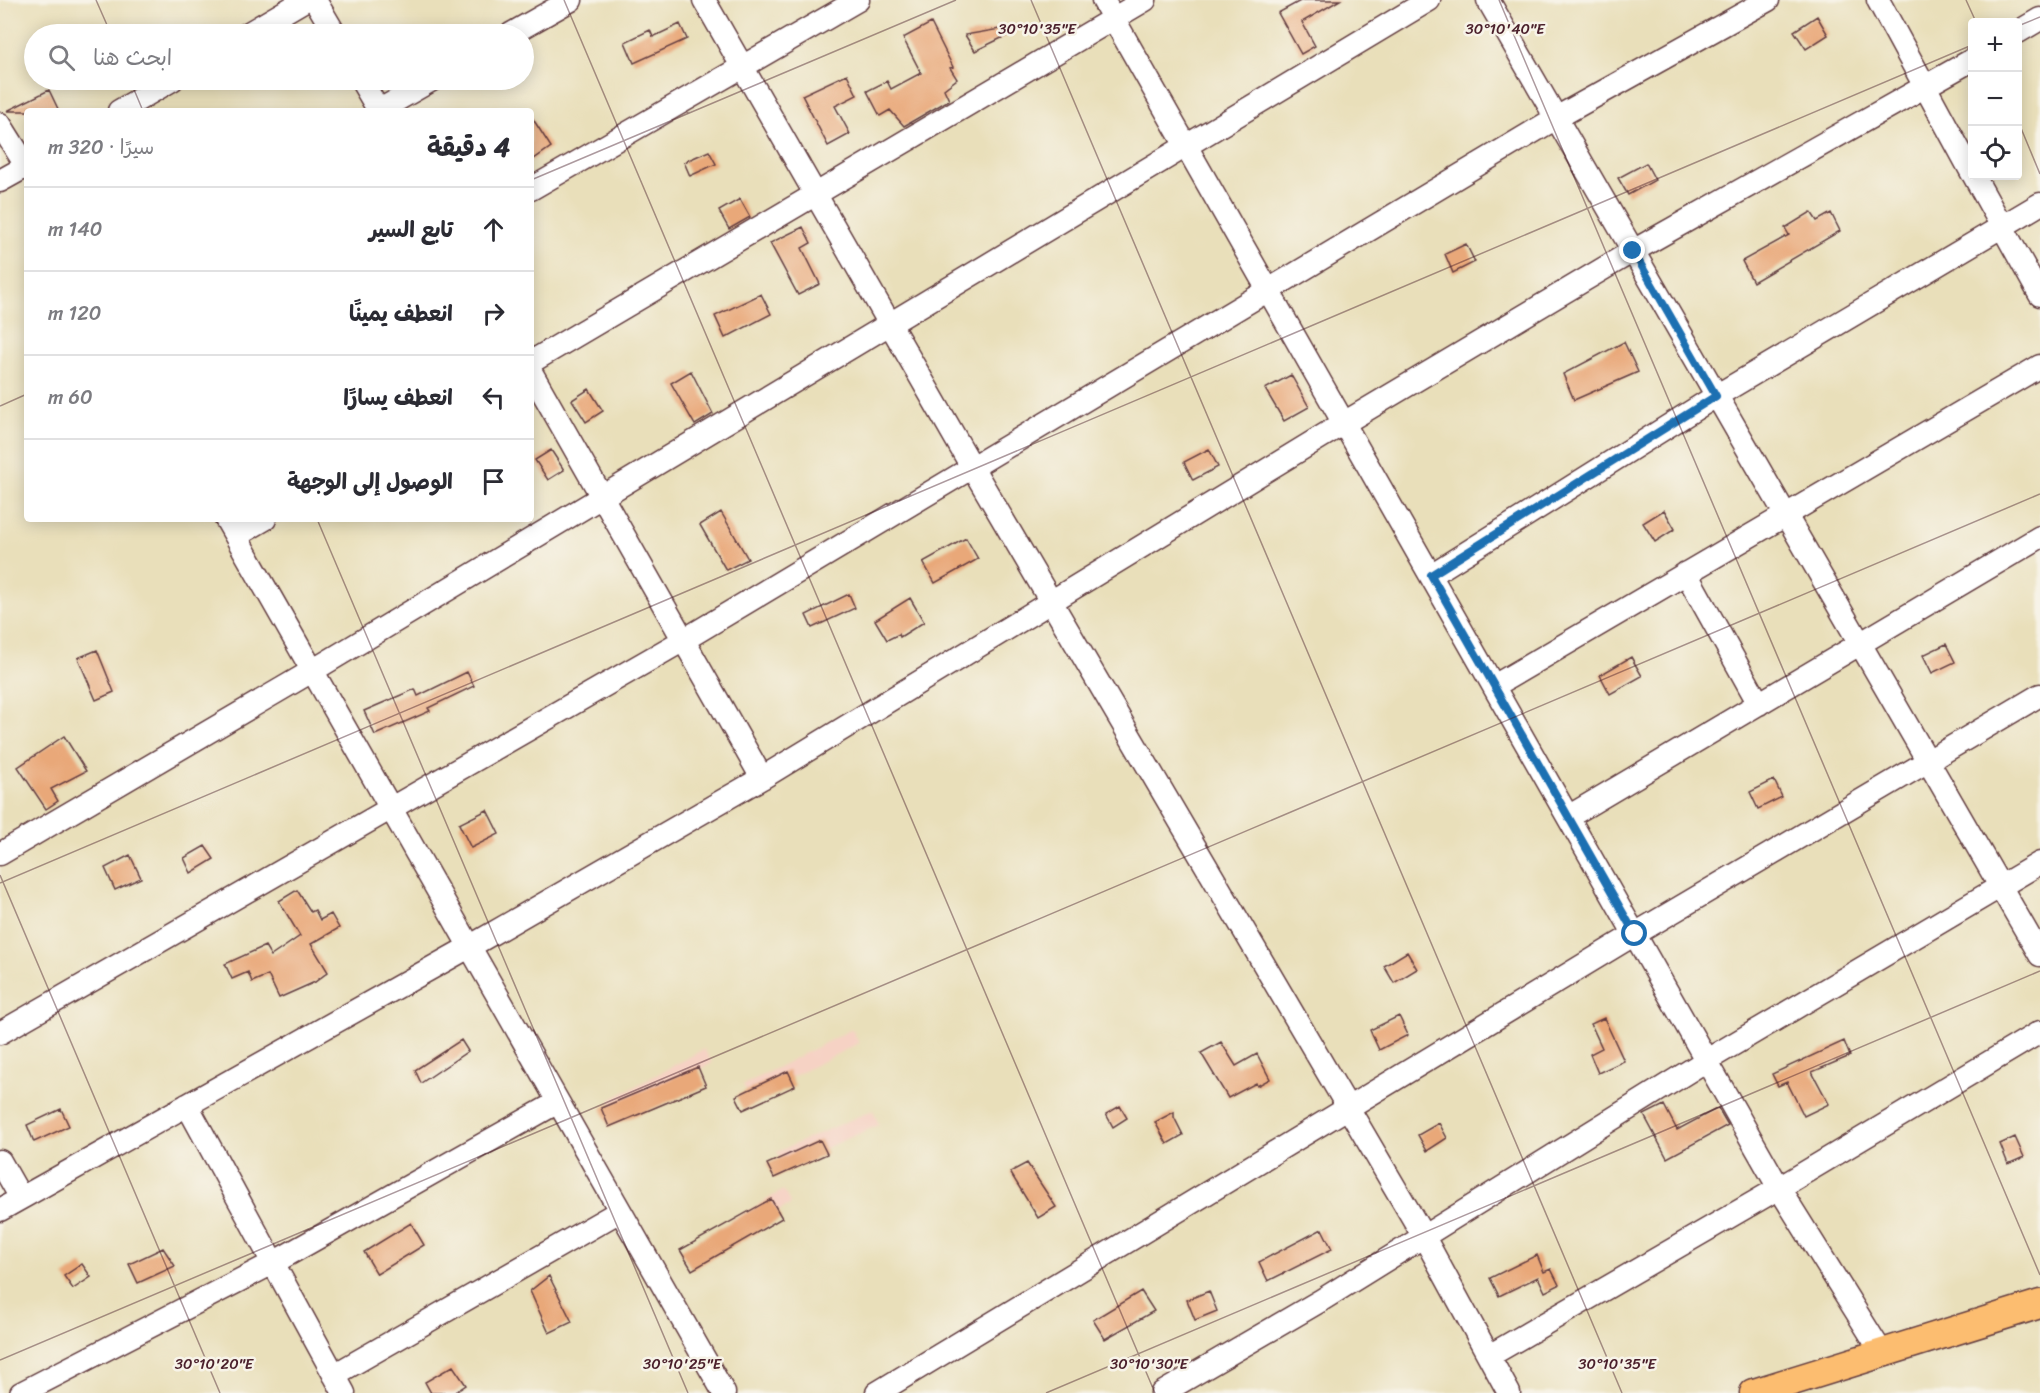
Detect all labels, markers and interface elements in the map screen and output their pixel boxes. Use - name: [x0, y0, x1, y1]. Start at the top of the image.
- text: 30°10'35"E: [998, 16, 1077, 42]
- text: 30°10'40"E: [1465, 16, 1546, 42]
- map controls: [1968, 18, 2022, 180]
- button: +: [1968, 18, 2022, 72]
- search box: [24, 24, 534, 90]
- text: ابحث هنا: [93, 38, 172, 77]
- icon: search: [45, 41, 78, 74]
- button: −: [1968, 72, 2022, 126]
- text: 4 دقيقة: [427, 124, 510, 170]
- button: locate: [1968, 126, 2022, 180]
- text: سيرًا · 320 m: [48, 130, 154, 165]
- text: تابع السير: [369, 210, 453, 249]
- text: 140 m: [48, 212, 102, 247]
- icon: ahead: [477, 213, 510, 246]
- route end: [1619, 237, 1645, 263]
- text: انعطف يمينًا: [349, 294, 453, 333]
- text: 120 m: [48, 296, 101, 331]
- icon: right: [477, 297, 510, 330]
- text: انعطف يسارًا: [343, 378, 453, 417]
- text: 60 m: [48, 380, 93, 415]
- icon: left: [477, 381, 510, 414]
- text: الوصول إلى الوجهة: [287, 462, 453, 501]
- icon: arrive: [477, 465, 510, 498]
- route start: [1621, 920, 1647, 946]
- text: 30°10'20"E: [175, 1351, 255, 1377]
- text: 30°10'25"E: [643, 1351, 723, 1377]
- text: 30°10'30"E: [1110, 1351, 1190, 1377]
- text: 30°10'35"E: [1578, 1351, 1657, 1377]

